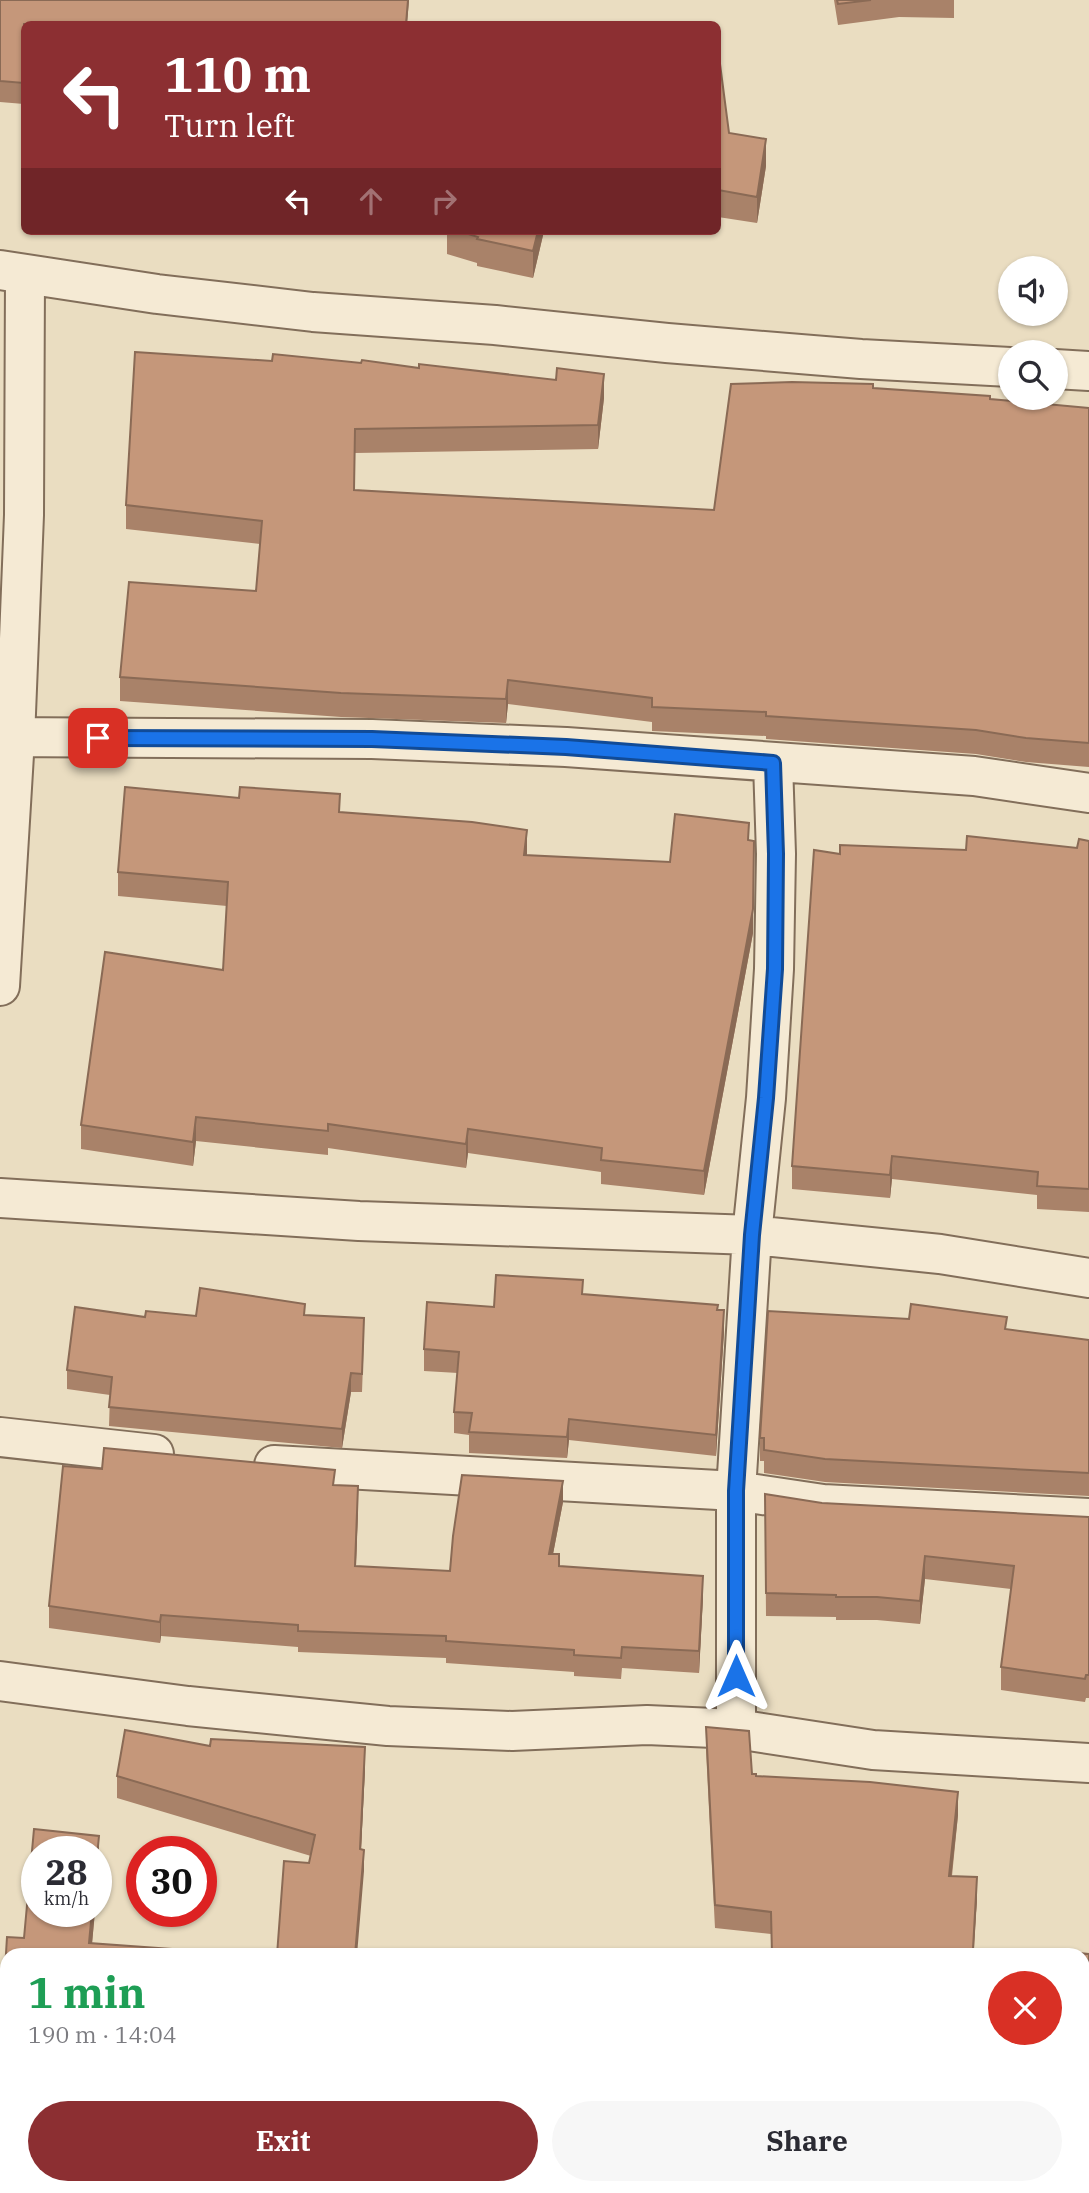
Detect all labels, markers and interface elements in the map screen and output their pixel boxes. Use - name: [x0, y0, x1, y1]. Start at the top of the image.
- text: 110 m: [164, 42, 311, 105]
- icon: left: [49, 49, 140, 140]
- text: Turn left: [164, 104, 295, 146]
- icon: left: [279, 182, 317, 220]
- icon: ahead: [352, 182, 390, 220]
- icon: right: [425, 182, 463, 220]
- map controls: [998, 256, 1068, 410]
- button: sound: [998, 256, 1068, 326]
- button: search: [998, 340, 1068, 410]
- pin: [68, 708, 128, 768]
- icon: arrive: [79, 719, 117, 757]
- position arrow: [699, 1639, 773, 1713]
- speed limit sign: 30: [126, 1836, 217, 1927]
- text: 28: [45, 1849, 88, 1895]
- text: km/h: [44, 1887, 89, 1910]
- text: 1 min: [28, 1965, 146, 2020]
- button: close: [988, 1971, 1062, 2045]
- text: 190 m · 14:04: [28, 2019, 177, 2049]
- button: Exit: [28, 2101, 538, 2181]
- button: Share: [552, 2101, 1062, 2181]

